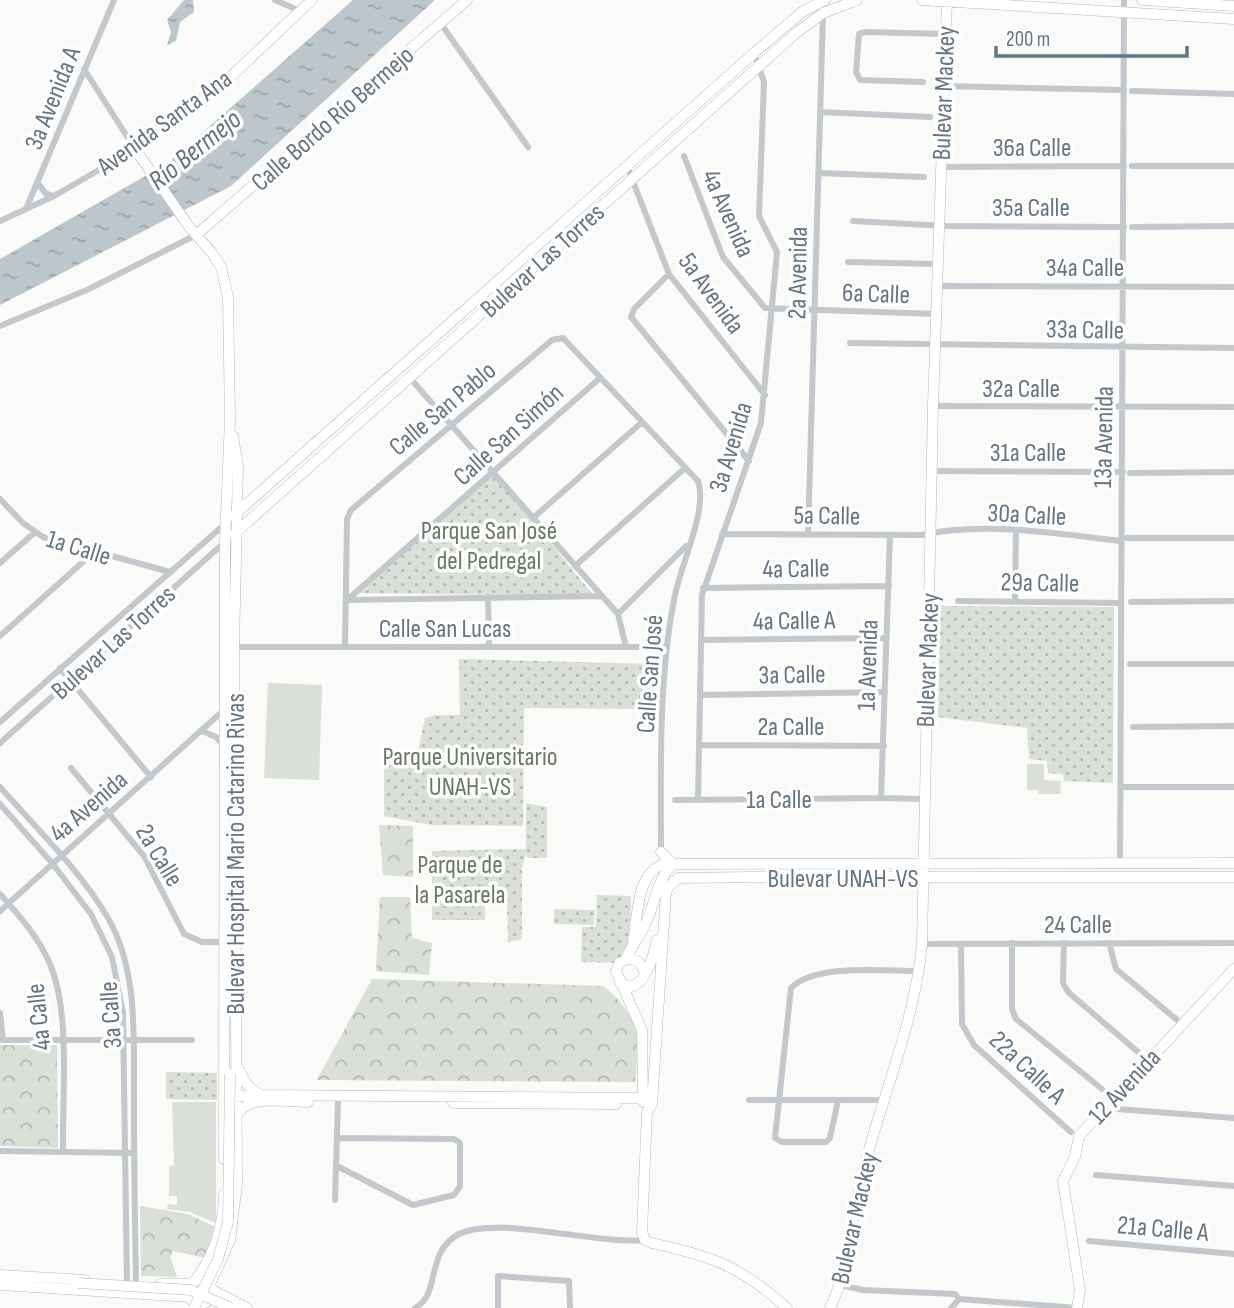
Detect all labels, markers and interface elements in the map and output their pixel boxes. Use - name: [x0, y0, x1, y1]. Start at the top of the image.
- scale bar: [996, 14, 1187, 58]
- street label: Bulevar Mackey: [927, 25, 962, 161]
- text: 200 m: [1006, 27, 1050, 52]
- street label: Calle Bordo Río Bermejo: [245, 40, 421, 198]
- street label: 3a Avenida A: [19, 42, 88, 155]
- street label: Avenida Santa Ana: [91, 64, 238, 183]
- water label: Río Bermejo: [142, 103, 248, 197]
- street label: 36a Calle: [993, 133, 1071, 164]
- street label: 4a Avenida: [695, 165, 761, 262]
- street label: 35a Calle: [992, 193, 1070, 224]
- street label: Bulevar Las Torres: [475, 197, 611, 325]
- street label: 2a Avenida: [782, 226, 815, 320]
- street label: 5a Avenida: [671, 247, 751, 340]
- street label: 34a Calle: [1046, 253, 1124, 284]
- street label: 6a Calle: [842, 278, 910, 311]
- street label: 33a Calle: [1046, 314, 1124, 347]
- street label: Calle San Pablo: [383, 356, 503, 463]
- street label: 32a Calle: [982, 374, 1060, 405]
- street label: Calle San Simón: [448, 378, 570, 493]
- street label: 13a Avenida: [1088, 386, 1121, 488]
- street label: 3a Avenida: [703, 398, 760, 496]
- street label: 31a Calle: [990, 438, 1066, 469]
- street label: 30a Calle: [987, 498, 1067, 533]
- street label: 5a Calle: [793, 500, 861, 533]
- park label: Parque San José del Pedregal: [421, 516, 557, 577]
- street label: 1a Calle: [43, 524, 115, 573]
- street label: 4a Calle: [762, 553, 830, 586]
- street label: 29a Calle: [1000, 567, 1080, 600]
- street label: Bulevar Las Torres: [46, 579, 182, 707]
- street label: Bulevar Mackey: [911, 592, 946, 728]
- street label: 4a Calle A: [752, 605, 836, 638]
- street label: Calle San Lucas: [379, 614, 511, 645]
- street label: Calle San José: [631, 614, 670, 734]
- street label: 1a Avenida: [851, 619, 886, 711]
- street label: 3a Calle: [758, 659, 826, 692]
- street label: Bulevar Hospital Mario Catarino Rivas: [221, 693, 252, 1015]
- street label: 2a Calle: [757, 712, 825, 743]
- park label: Parque Universitario UNAH-VS: [382, 742, 558, 803]
- street label: 4a Avenida: [44, 765, 134, 849]
- street label: 1a Calle: [746, 785, 812, 816]
- street label: 2a Calle: [128, 819, 189, 893]
- park label: Parque de la Pasarela: [414, 850, 506, 911]
- street label: Bulevar UNAH-VS: [767, 864, 919, 895]
- street label: 24 Calle: [1044, 910, 1112, 941]
- street label: 3a Calle: [94, 980, 129, 1050]
- street label: 4a Calle: [21, 982, 58, 1052]
- street label: 22a Calle A: [982, 1025, 1072, 1112]
- street label: 12 Avenida: [1082, 1043, 1168, 1131]
- street label: Bulevar Mackey: [825, 1149, 886, 1287]
- street label: 21a Calle A: [1116, 1210, 1211, 1249]

